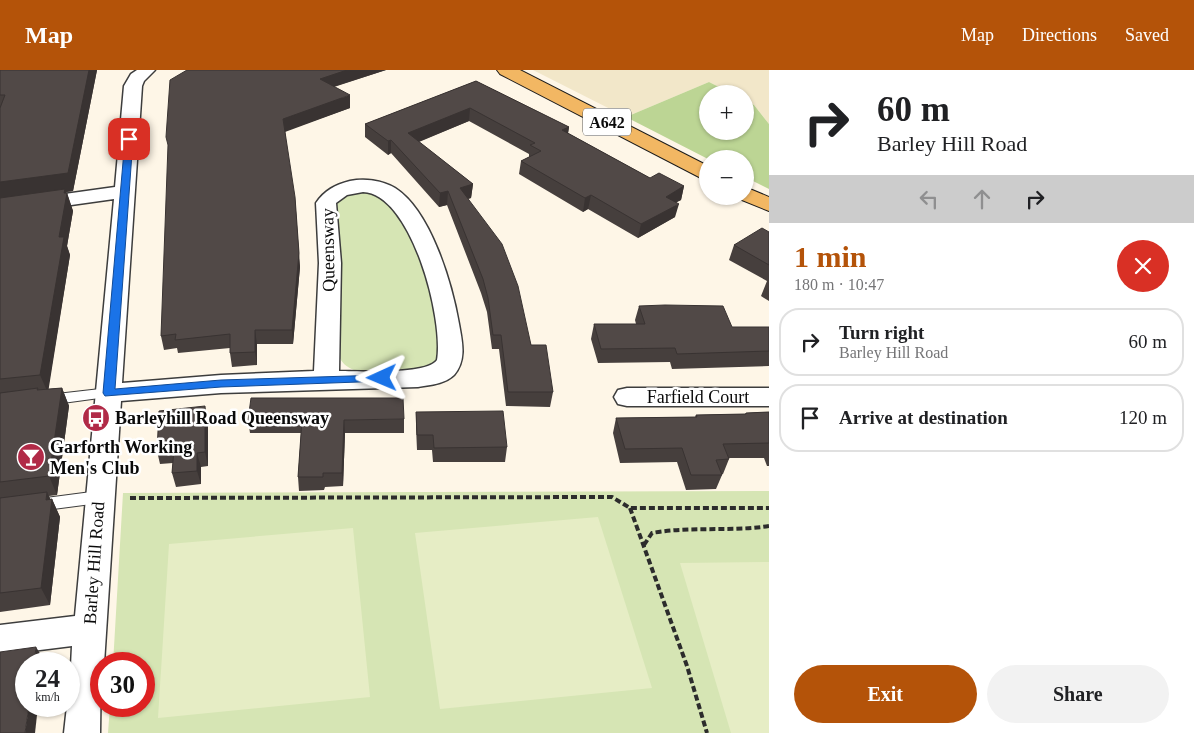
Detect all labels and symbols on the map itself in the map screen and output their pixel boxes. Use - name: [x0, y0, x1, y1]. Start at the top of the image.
- road number: A642: [583, 108, 631, 136]
- pin: [108, 118, 150, 160]
- street label: Queensway: [317, 208, 339, 292]
- position arrow: [355, 351, 407, 403]
- street label: Farfield Court: [647, 387, 749, 407]
- bus stop icon: Barleyhill Road Queensway: [81, 403, 111, 433]
- place label: Barleyhill Road Queensway: [115, 408, 329, 428]
- place label: Garforth Working Men's Club: [50, 437, 192, 478]
- bar icon: Garforth Working Men's Club: [16, 442, 46, 472]
- street label: Barley Hill Road: [80, 501, 108, 625]
- speed limit sign: 30: [90, 652, 155, 717]

